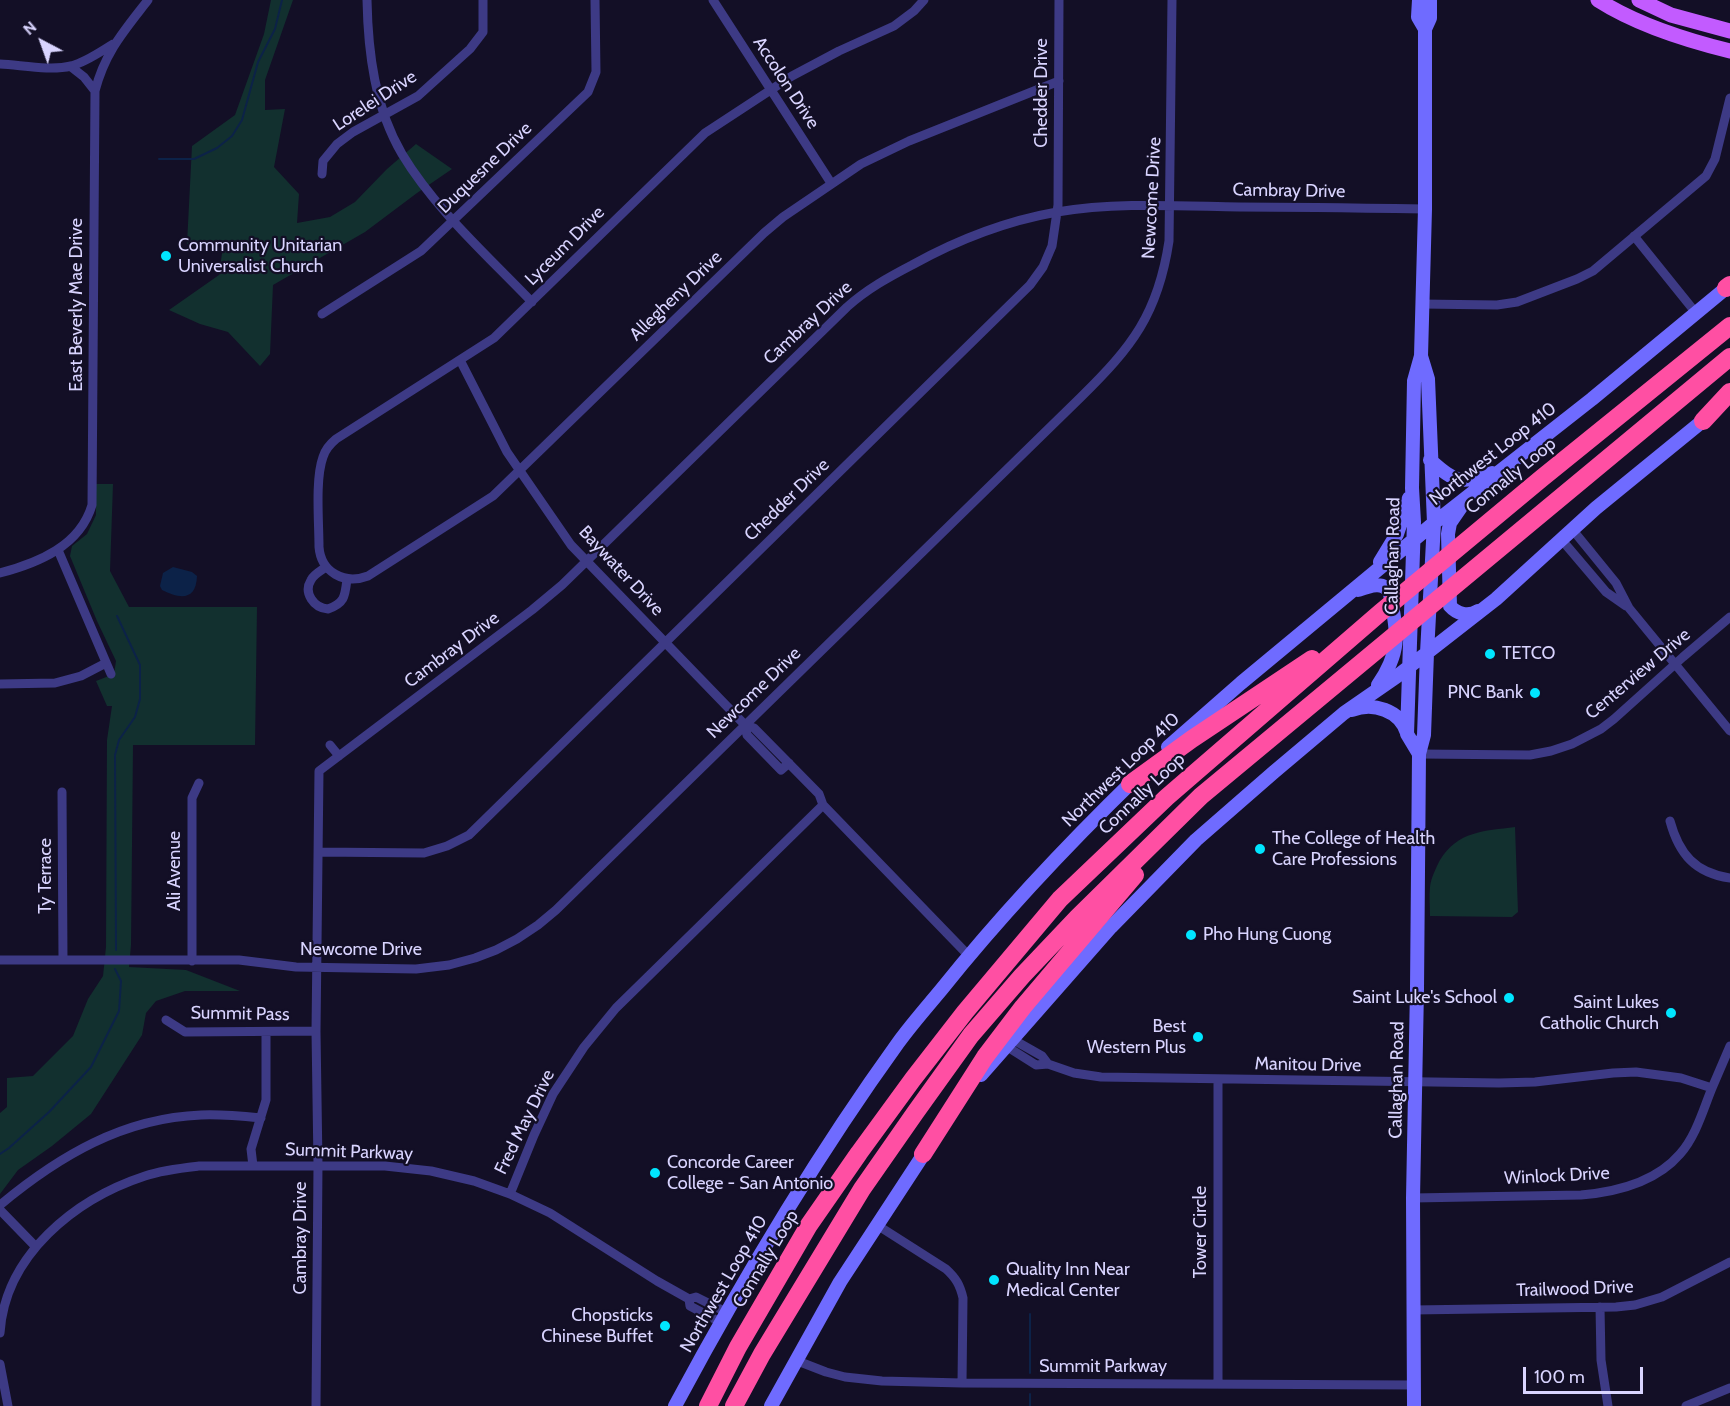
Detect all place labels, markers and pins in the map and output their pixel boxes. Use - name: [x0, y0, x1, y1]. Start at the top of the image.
- place label: Community Unitarian Universalist Church: [178, 235, 342, 278]
- marker: Community Unitarian Universalist Church: [159, 249, 173, 263]
- place label: TETCO: [1502, 643, 1555, 665]
- marker: TETCO: [1483, 647, 1497, 661]
- place label: PNC Bank: [1447, 682, 1523, 704]
- marker: PNC Bank: [1528, 686, 1542, 700]
- place label: The College of Health Care Professions: [1272, 828, 1435, 870]
- marker: The College of Health Care Professions: [1253, 842, 1267, 856]
- place label: Pho Hung Cuong: [1203, 924, 1331, 946]
- marker: Pho Hung Cuong: [1184, 928, 1198, 942]
- place label: Saint Luke's School: [1352, 987, 1497, 1009]
- marker: Saint Luke's School: [1502, 991, 1516, 1005]
- place label: Saint Lukes Catholic Church: [1540, 992, 1659, 1034]
- marker: Saint Lukes Catholic Church: [1664, 1006, 1678, 1020]
- place label: Best Western Plus: [1087, 1016, 1186, 1058]
- marker: Best Western Plus: [1191, 1030, 1205, 1044]
- place label: Concorde Career College - San Antonio: [667, 1152, 833, 1194]
- marker: Concorde Career College - San Antonio: [648, 1166, 662, 1180]
- place label: Quality Inn Near Medical Center: [1006, 1259, 1130, 1302]
- marker: Quality Inn Near Medical Center: [987, 1273, 1001, 1287]
- place label: Chopsticks Chinese Buffet: [541, 1305, 653, 1348]
- marker: Chopsticks Chinese Buffet: [658, 1319, 672, 1333]

